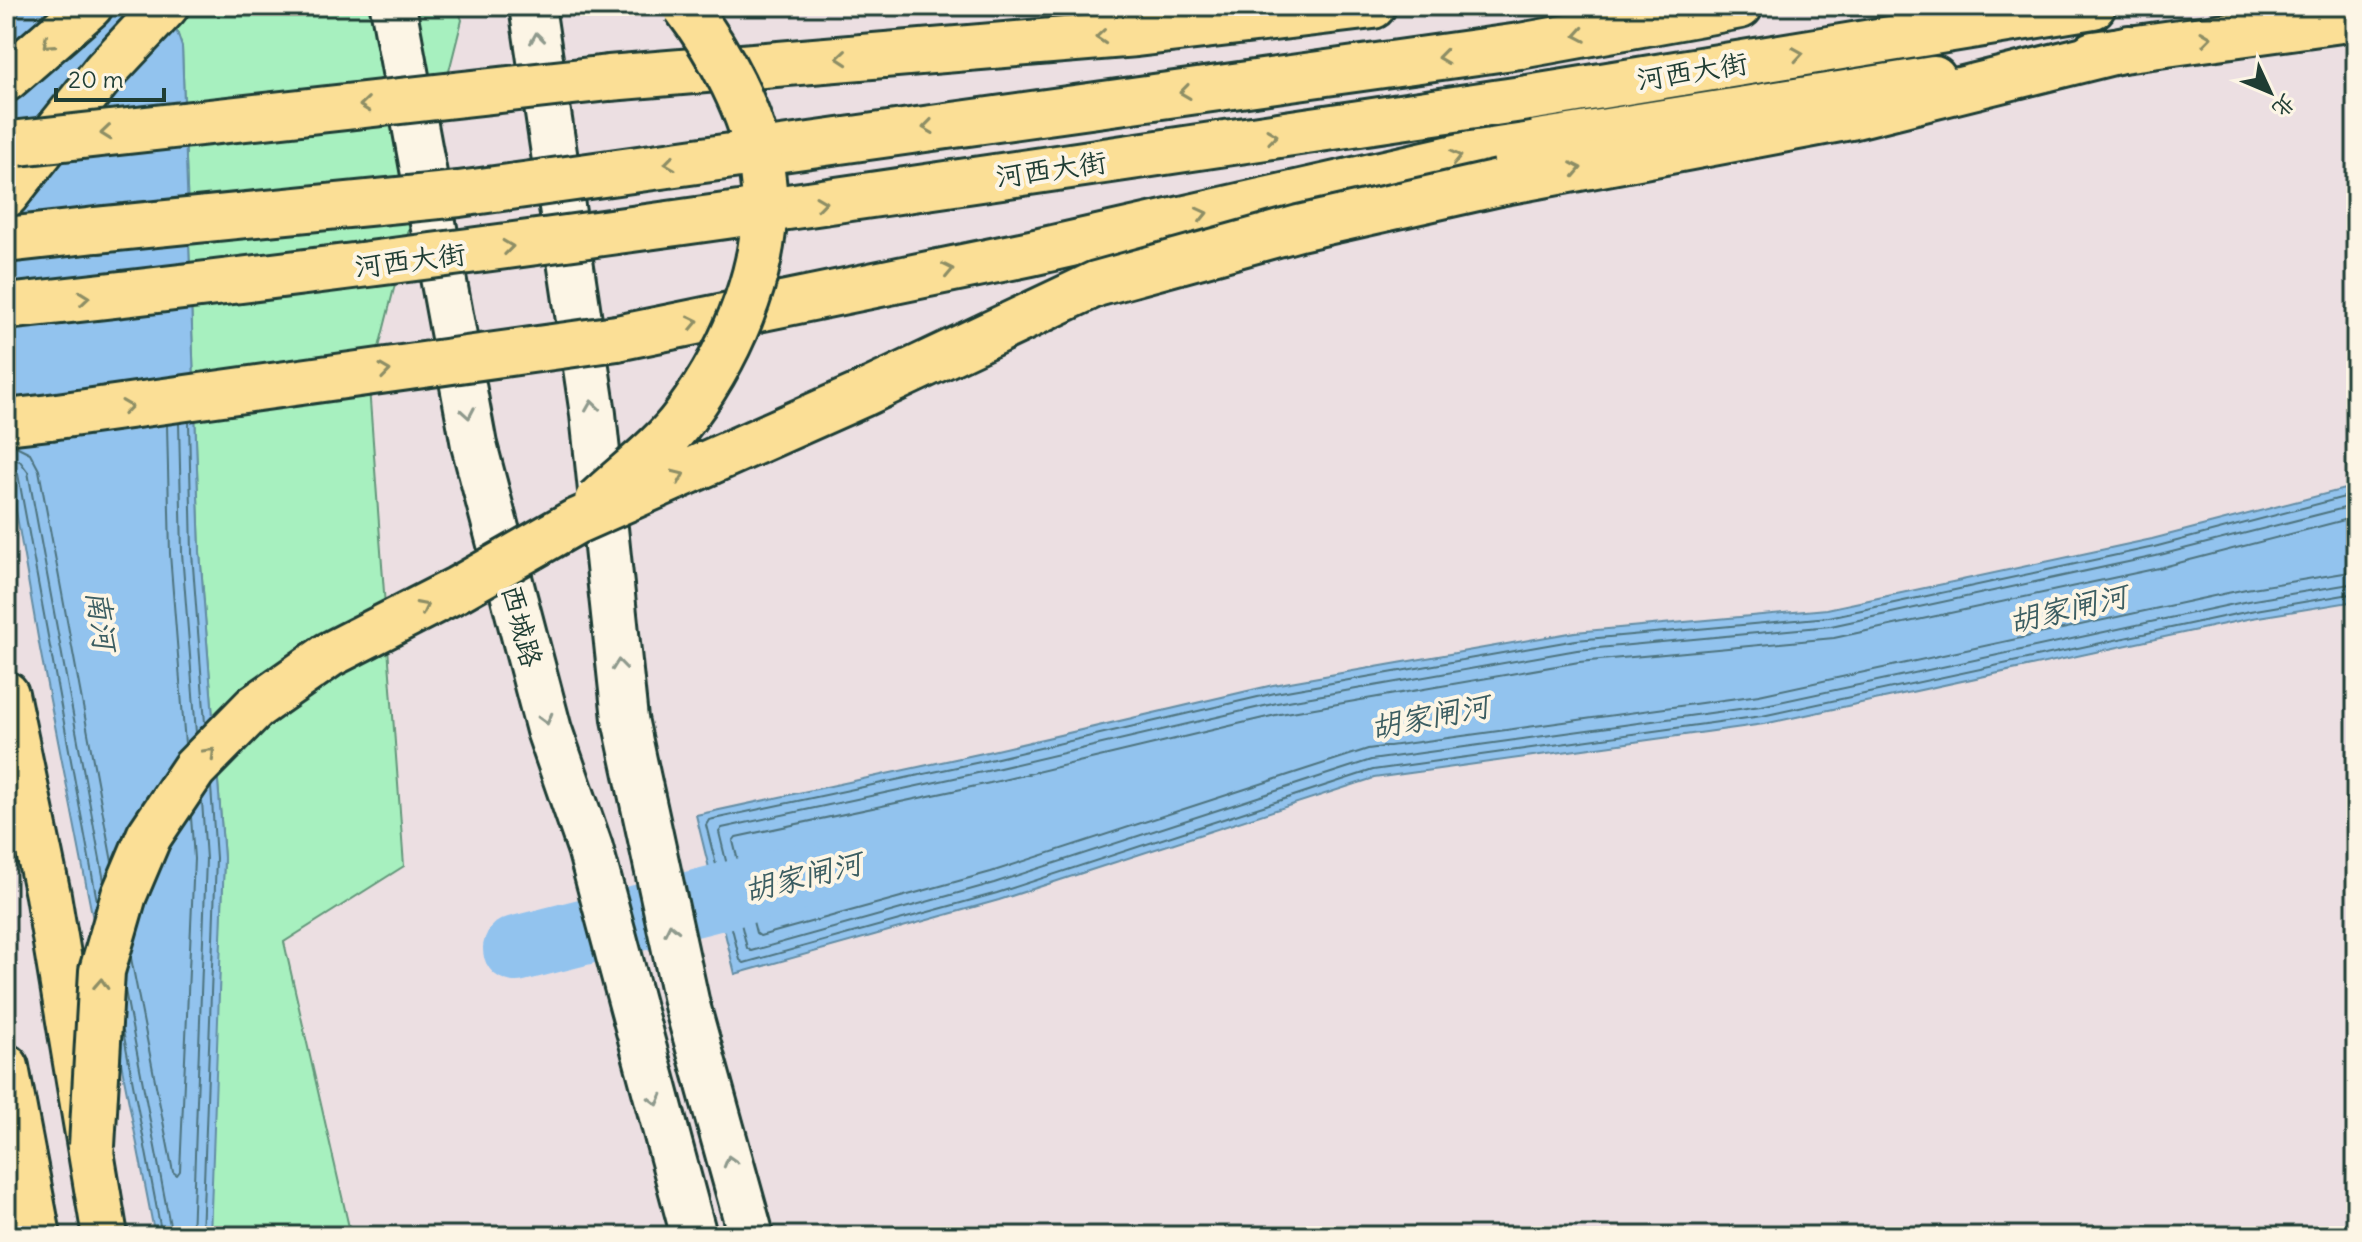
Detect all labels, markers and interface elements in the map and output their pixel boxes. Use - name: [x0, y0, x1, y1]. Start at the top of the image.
- one-way arrow: [1574, 26, 1587, 43]
- one-way arrow: [1094, 28, 1107, 45]
- one-way arrow: [2199, 30, 2213, 47]
- one-way arrow: [529, 32, 546, 45]
- one-way arrow: [43, 33, 57, 47]
- street label: 河西大街: [1634, 44, 1750, 98]
- one-way arrow: [1792, 46, 1805, 63]
- one-way arrow: [1436, 48, 1450, 65]
- one-way arrow: [835, 49, 848, 66]
- scale bar: [56, 52, 164, 102]
- north arrow: [2230, 52, 2310, 132]
- text: 20 m: [68, 64, 124, 94]
- one-way arrow: [1178, 83, 1192, 100]
- text: 北: [2267, 88, 2302, 124]
- one-way arrow: [358, 96, 371, 113]
- one-way arrow: [921, 118, 935, 135]
- one-way arrow: [99, 125, 112, 142]
- one-way arrow: [1266, 128, 1279, 145]
- street label: 河西大街: [993, 143, 1109, 195]
- one-way arrow: [1448, 149, 1462, 166]
- one-way arrow: [663, 154, 677, 171]
- one-way arrow: [1569, 161, 1582, 178]
- one-way arrow: [814, 195, 828, 212]
- one-way arrow: [1195, 206, 1208, 223]
- street label: 河西大街: [352, 235, 468, 285]
- one-way arrow: [502, 239, 515, 256]
- one-way arrow: [941, 262, 954, 279]
- one-way arrow: [77, 290, 90, 307]
- one-way arrow: [687, 315, 700, 332]
- one-way arrow: [378, 363, 392, 380]
- one-way arrow: [120, 399, 134, 416]
- one-way arrow: [584, 400, 601, 413]
- one-way arrow: [459, 406, 476, 420]
- one-way arrow: [671, 470, 685, 486]
- water label: 胡家闸河: [2005, 575, 2136, 640]
- street label: 西城路: [494, 581, 550, 671]
- water label: 南河: [79, 588, 126, 657]
- one-way arrow: [414, 601, 429, 617]
- one-way arrow: [610, 658, 627, 671]
- water label: 胡家闸河: [1367, 685, 1497, 746]
- one-way arrow: [537, 712, 553, 726]
- one-way arrow: [201, 748, 215, 762]
- water label: 胡家闸河: [740, 842, 871, 909]
- one-way arrow: [663, 923, 680, 936]
- one-way arrow: [92, 977, 109, 990]
- one-way arrow: [647, 1092, 664, 1106]
- one-way arrow: [723, 1154, 740, 1168]

